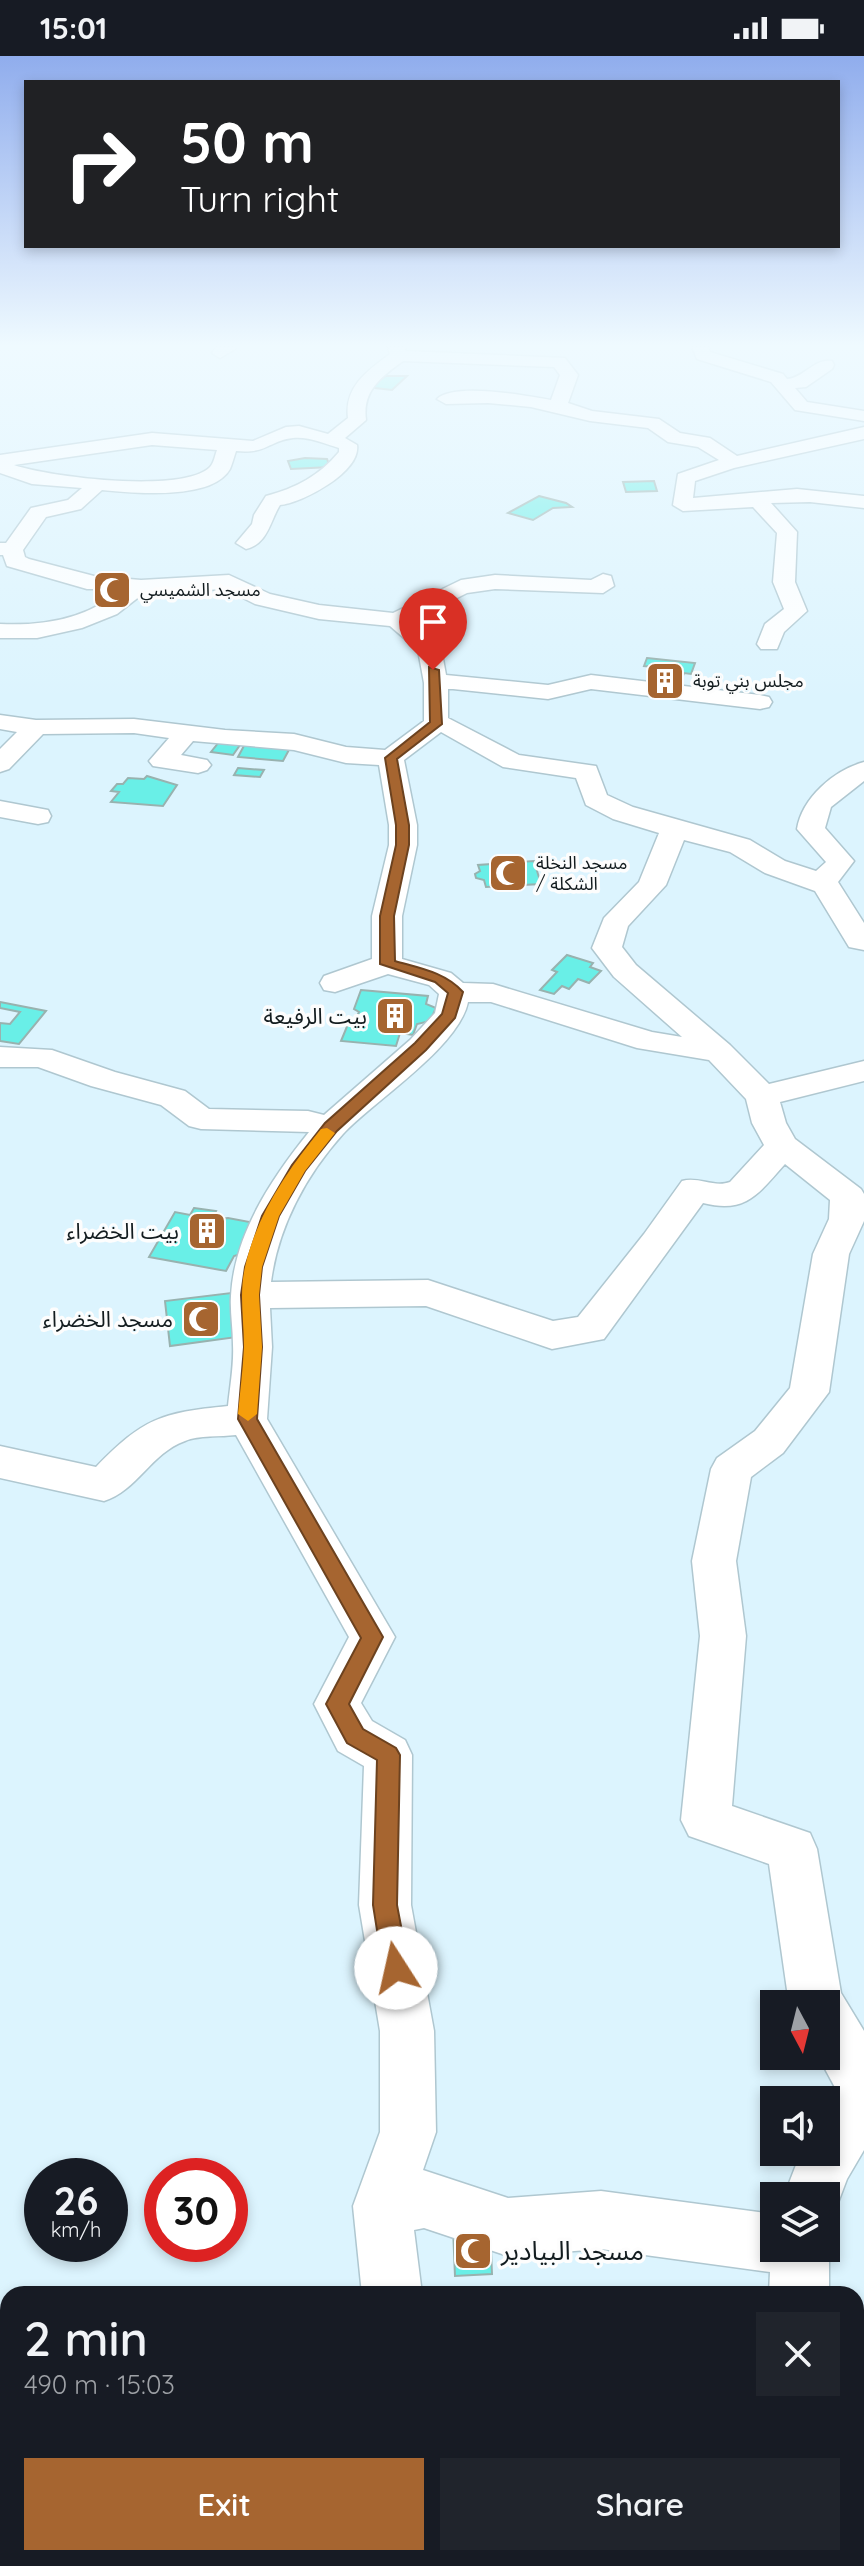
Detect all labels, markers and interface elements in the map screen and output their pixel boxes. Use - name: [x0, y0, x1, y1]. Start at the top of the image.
- text: 15:01: [40, 9, 107, 47]
- text: 50 m: [180, 107, 314, 177]
- icon: right: [48, 112, 152, 216]
- text: Turn right: [180, 176, 339, 221]
- mosque icon: مسجد الشميسي: [91, 569, 133, 611]
- place label: مسجد الشميسي: [140, 578, 261, 603]
- pin: [399, 588, 467, 670]
- icon: arrive: [411, 600, 455, 644]
- building icon: مجلس بني توبة: [644, 660, 686, 702]
- place label: مجلس بني توبة: [693, 669, 804, 694]
- place label: مسجد النخلة / الشكلة: [536, 851, 627, 895]
- mosque icon: مسجد النخلة / الشكلة: [487, 852, 529, 894]
- building icon: بيت الرفيعة: [374, 995, 416, 1037]
- place label: بيت الرفيعة: [264, 1002, 367, 1030]
- building icon: بيت الخضراء: [186, 1210, 228, 1252]
- place label: بيت الخضراء: [67, 1217, 179, 1245]
- mosque icon: مسجد الخضراء: [180, 1298, 222, 1340]
- place label: مسجد الخضراء: [43, 1305, 173, 1333]
- position arrow: [354, 1926, 438, 2010]
- north arrow: [760, 1990, 840, 2070]
- map controls: [760, 1990, 840, 2262]
- button: sound: [760, 2086, 840, 2166]
- speed limit sign: 30: [144, 2158, 248, 2262]
- text: 26: [54, 2175, 98, 2225]
- button: layers: [760, 2182, 840, 2262]
- text: km/h: [51, 2217, 101, 2242]
- mosque icon: مسجد البيادير: [452, 2230, 494, 2272]
- place label: مسجد البيادير: [500, 2234, 644, 2267]
- text: 2 min: [24, 2308, 148, 2368]
- button: close: [756, 2312, 840, 2396]
- text: 490 m · 15:03: [24, 2368, 175, 2401]
- button: Exit: [24, 2458, 424, 2550]
- button: Share: [440, 2458, 840, 2550]

